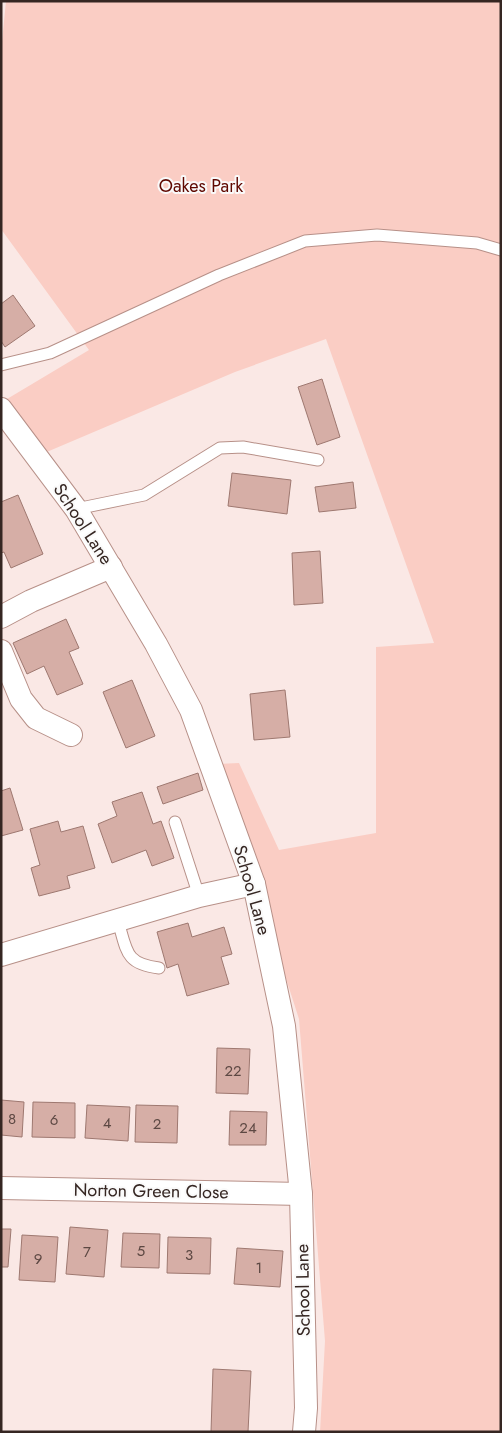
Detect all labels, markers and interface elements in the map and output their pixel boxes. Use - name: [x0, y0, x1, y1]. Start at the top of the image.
- park label: Oakes Park: [159, 173, 243, 199]
- street label: School Lane: [47, 478, 119, 570]
- street label: School Lane: [227, 842, 277, 938]
- house number: 22: [224, 1060, 242, 1082]
- house number: 8: [8, 1108, 16, 1130]
- house number: 6: [50, 1109, 58, 1131]
- house number: 4: [103, 1112, 112, 1134]
- house number: 2: [153, 1113, 161, 1135]
- house number: 24: [239, 1117, 257, 1139]
- street label: Norton Green Close: [73, 1177, 229, 1205]
- house number: 5: [137, 1240, 145, 1262]
- house number: 7: [83, 1241, 91, 1263]
- street label: School Lane: [289, 1243, 317, 1337]
- house number: 3: [185, 1244, 193, 1266]
- house number: 9: [34, 1248, 42, 1270]
- house number: 1: [256, 1257, 262, 1279]

